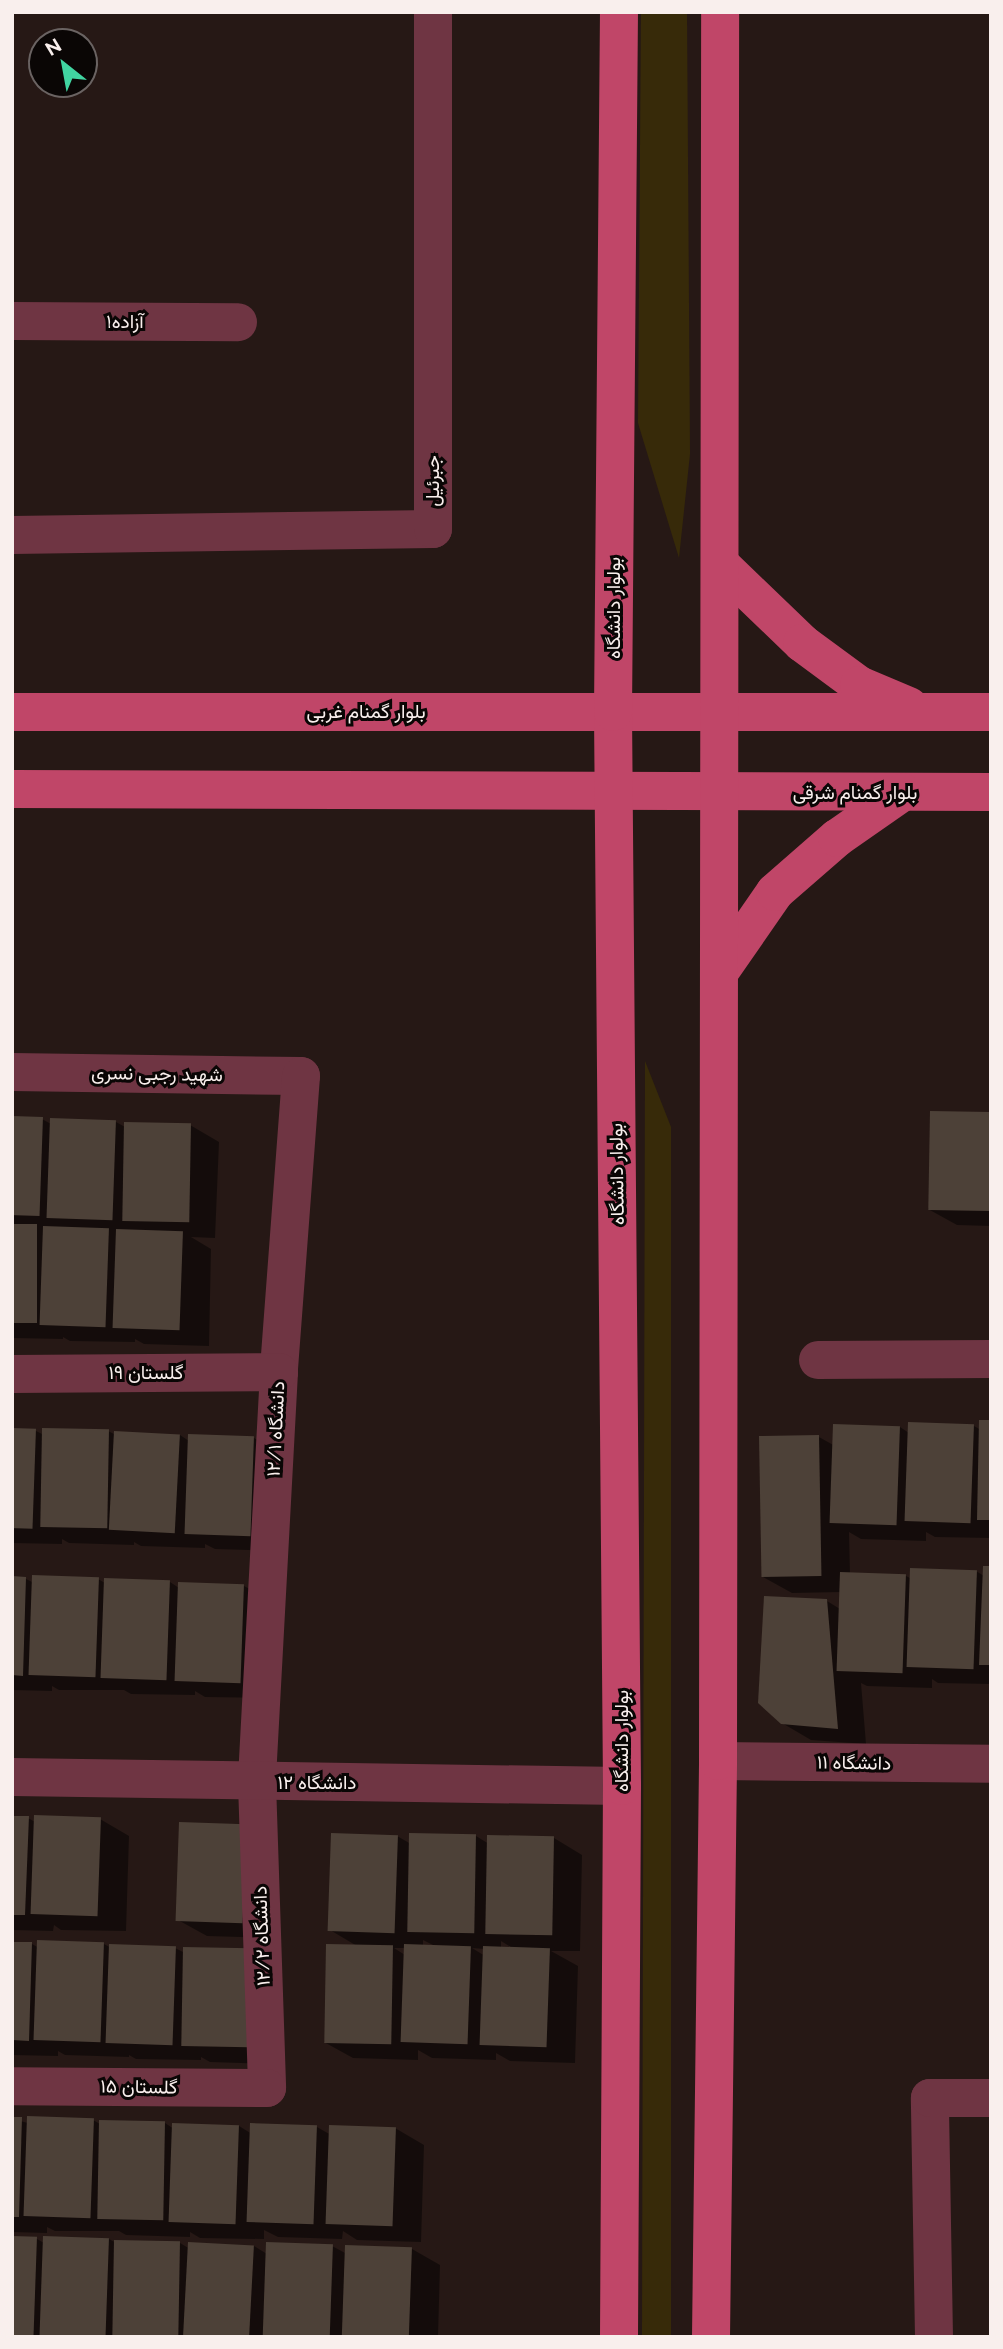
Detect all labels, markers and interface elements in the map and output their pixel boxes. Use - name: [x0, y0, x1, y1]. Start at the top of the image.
- north arrow: [28, 28, 98, 98]
- text: N: [41, 34, 65, 60]
- street label: آزاده۱: [106, 311, 144, 333]
- street label: جبرئیل: [422, 455, 444, 507]
- street label: بولوار دانشگاه: [603, 557, 625, 659]
- street label: بلوار گمنام غربی: [306, 701, 426, 723]
- street label: بلوار گمنام شرقی: [793, 782, 917, 804]
- street label: شهید رجبی نسری: [91, 1061, 223, 1087]
- street label: بولوار دانشگاه: [605, 1123, 629, 1225]
- street label: گلستان ۱۹: [108, 1362, 184, 1384]
- street label: دانشگاه ۱۲/۱: [262, 1381, 290, 1477]
- street label: بولوار دانشگاه: [611, 1690, 633, 1792]
- street label: دانشگاه ۱۱: [817, 1751, 891, 1775]
- street label: دانشگاه ۱۲: [278, 1772, 356, 1794]
- street label: دانشگاه ۱۲/۲: [249, 1886, 275, 1986]
- street label: گلستان ۱۵: [100, 2075, 178, 2099]

